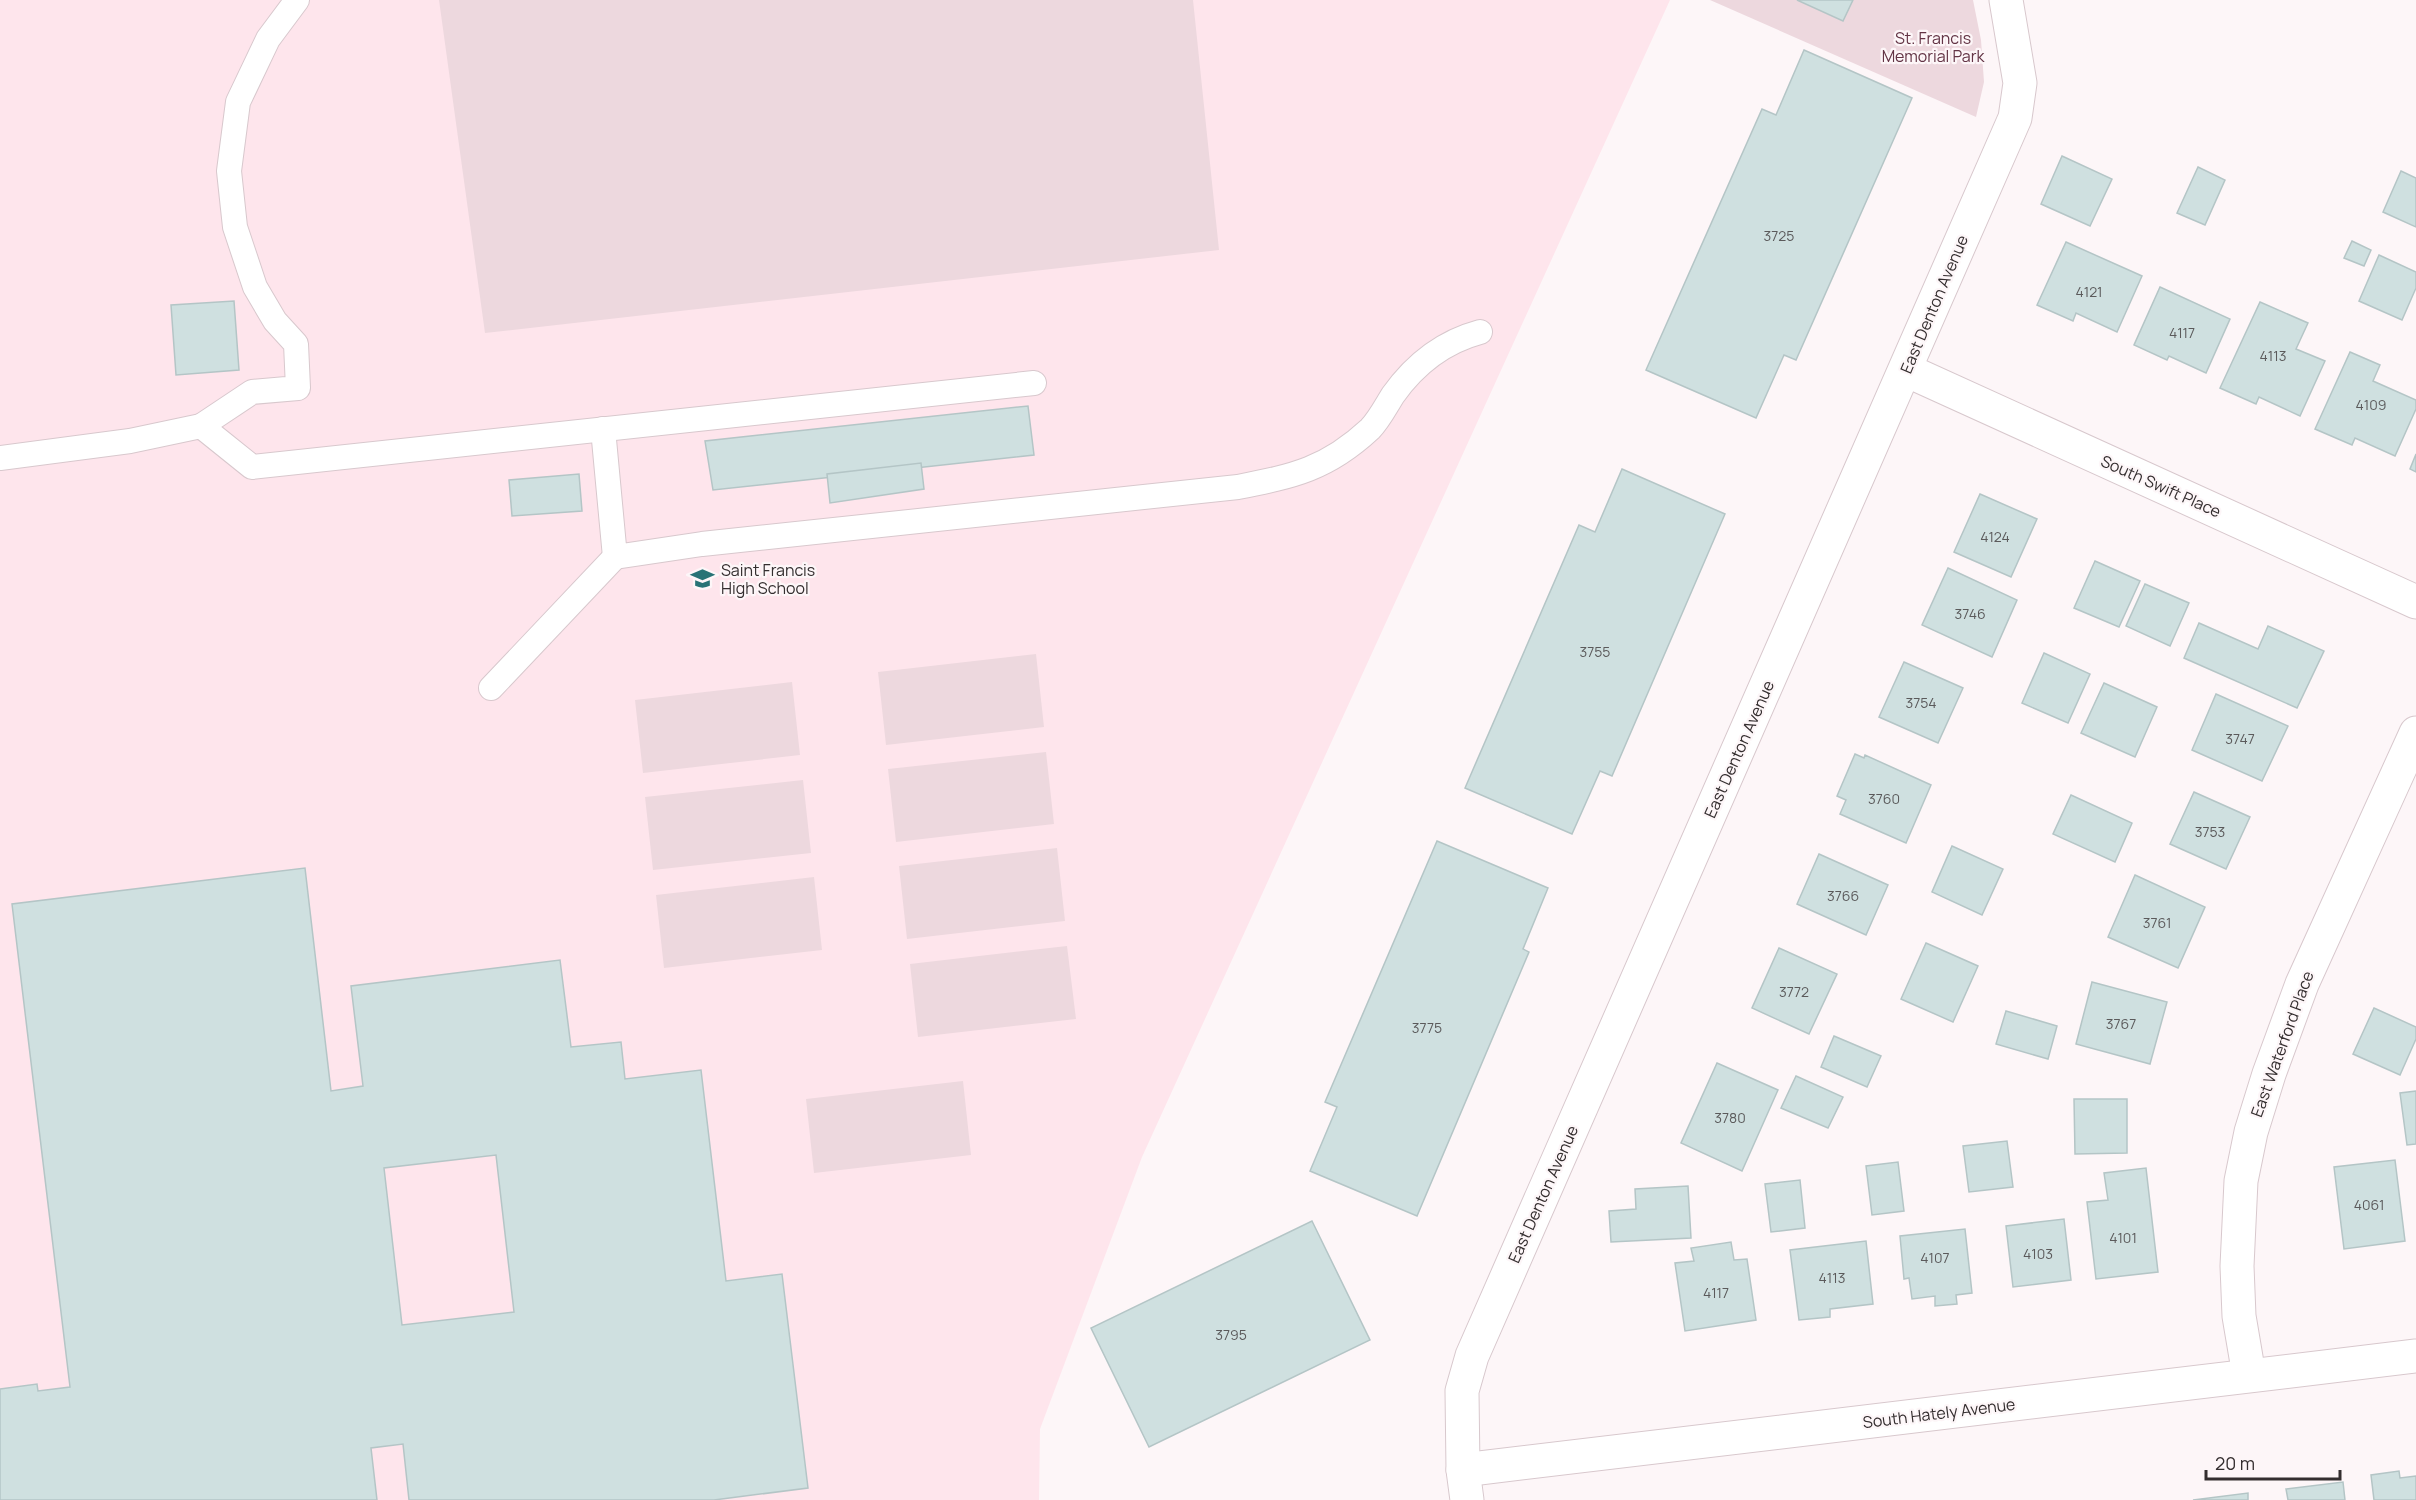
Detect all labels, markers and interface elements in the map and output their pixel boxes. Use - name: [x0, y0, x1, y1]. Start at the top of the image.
- park label: St. Francis Memorial Park: [1882, 27, 1985, 67]
- house number: 3725: [1764, 226, 1794, 245]
- street label: East Denton Avenue: [1895, 231, 1973, 377]
- house number: 4121: [2075, 282, 2103, 301]
- house number: 4117: [2169, 323, 2195, 342]
- house number: 4113: [2260, 346, 2286, 365]
- house number: 4109: [2356, 395, 2386, 414]
- street label: South Swift Place: [2097, 450, 2225, 522]
- house number: 4124: [1980, 527, 2010, 546]
- place label: Saint Francis High School: [721, 559, 815, 599]
- school or university icon: Saint Francis High School: [690, 566, 716, 592]
- house number: 3746: [1954, 604, 1986, 623]
- house number: 3755: [1580, 642, 1610, 661]
- street label: East Denton Avenue: [1699, 677, 1779, 821]
- house number: 3754: [1905, 693, 1937, 712]
- house number: 3747: [2225, 729, 2255, 748]
- house number: 3760: [1868, 789, 1900, 808]
- house number: 3753: [2195, 822, 2225, 841]
- house number: 3766: [1827, 886, 1859, 905]
- house number: 3761: [2143, 913, 2171, 932]
- street label: East Waterford Place: [2245, 968, 2319, 1120]
- house number: 3772: [1779, 982, 1809, 1001]
- house number: 3767: [2106, 1014, 2136, 1033]
- house number: 3775: [1412, 1018, 1442, 1037]
- house number: 3780: [1714, 1108, 1746, 1127]
- street label: East Denton Avenue: [1503, 1122, 1583, 1266]
- house number: 4061: [2354, 1195, 2384, 1214]
- house number: 4101: [2109, 1228, 2137, 1247]
- house number: 4103: [2023, 1244, 2053, 1263]
- house number: 4107: [1920, 1248, 1950, 1267]
- house number: 4113: [1819, 1268, 1845, 1287]
- house number: 4117: [1703, 1283, 1729, 1302]
- house number: 3795: [1215, 1325, 1247, 1344]
- street label: South Hately Avenue: [1862, 1393, 2016, 1433]
- scale bar: [2206, 1443, 2340, 1481]
- text: 20 m: [2215, 1451, 2255, 1475]

